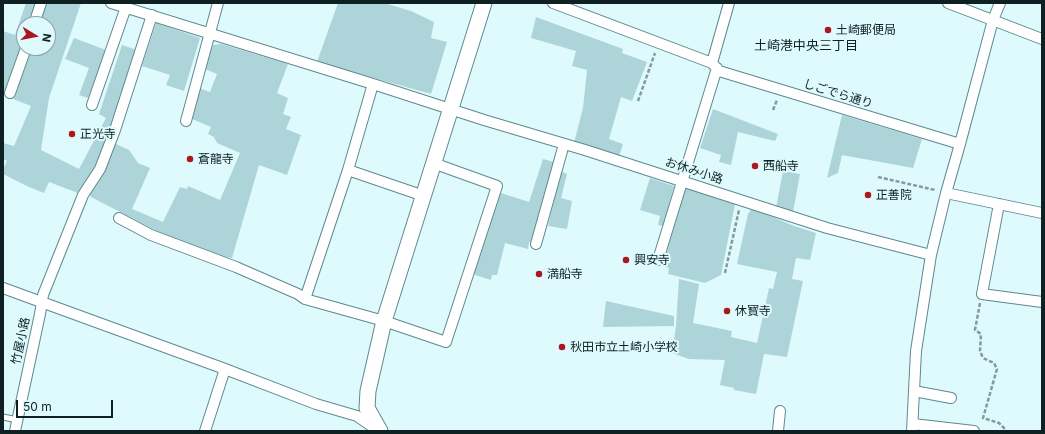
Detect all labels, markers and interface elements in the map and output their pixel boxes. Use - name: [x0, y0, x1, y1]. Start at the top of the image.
- north arrow: [16, 16, 56, 56]
- place label: 土崎郵便局: [836, 23, 896, 37]
- marker: 土崎郵便局: [823, 25, 833, 35]
- text: N: [39, 33, 54, 43]
- district label: 土崎港中央三丁目: [754, 38, 858, 54]
- street label: しごでら通り: [801, 77, 875, 111]
- place label: 正光寺: [80, 127, 116, 141]
- marker: 正光寺: [67, 129, 77, 139]
- place label: 蒼龍寺: [198, 152, 234, 166]
- marker: 蒼龍寺: [185, 154, 195, 164]
- street label: お休み小路: [663, 155, 725, 187]
- place label: 西船寺: [763, 159, 799, 173]
- marker: 西船寺: [750, 161, 760, 171]
- place label: 正善院: [876, 188, 912, 202]
- marker: 正善院: [863, 190, 873, 200]
- place label: 興安寺: [634, 253, 670, 267]
- marker: 興安寺: [621, 255, 631, 265]
- place label: 満船寺: [547, 267, 583, 281]
- marker: 満船寺: [534, 269, 544, 279]
- place label: 休寳寺: [735, 304, 771, 318]
- marker: 休寳寺: [722, 306, 732, 316]
- street label: 竹屋小路: [9, 316, 33, 366]
- place label: 秋田市立土崎小学校: [570, 340, 678, 354]
- marker: 秋田市立土崎小学校: [557, 342, 567, 352]
- scale bar: [18, 392, 115, 418]
- text: 50 m: [23, 399, 52, 414]

